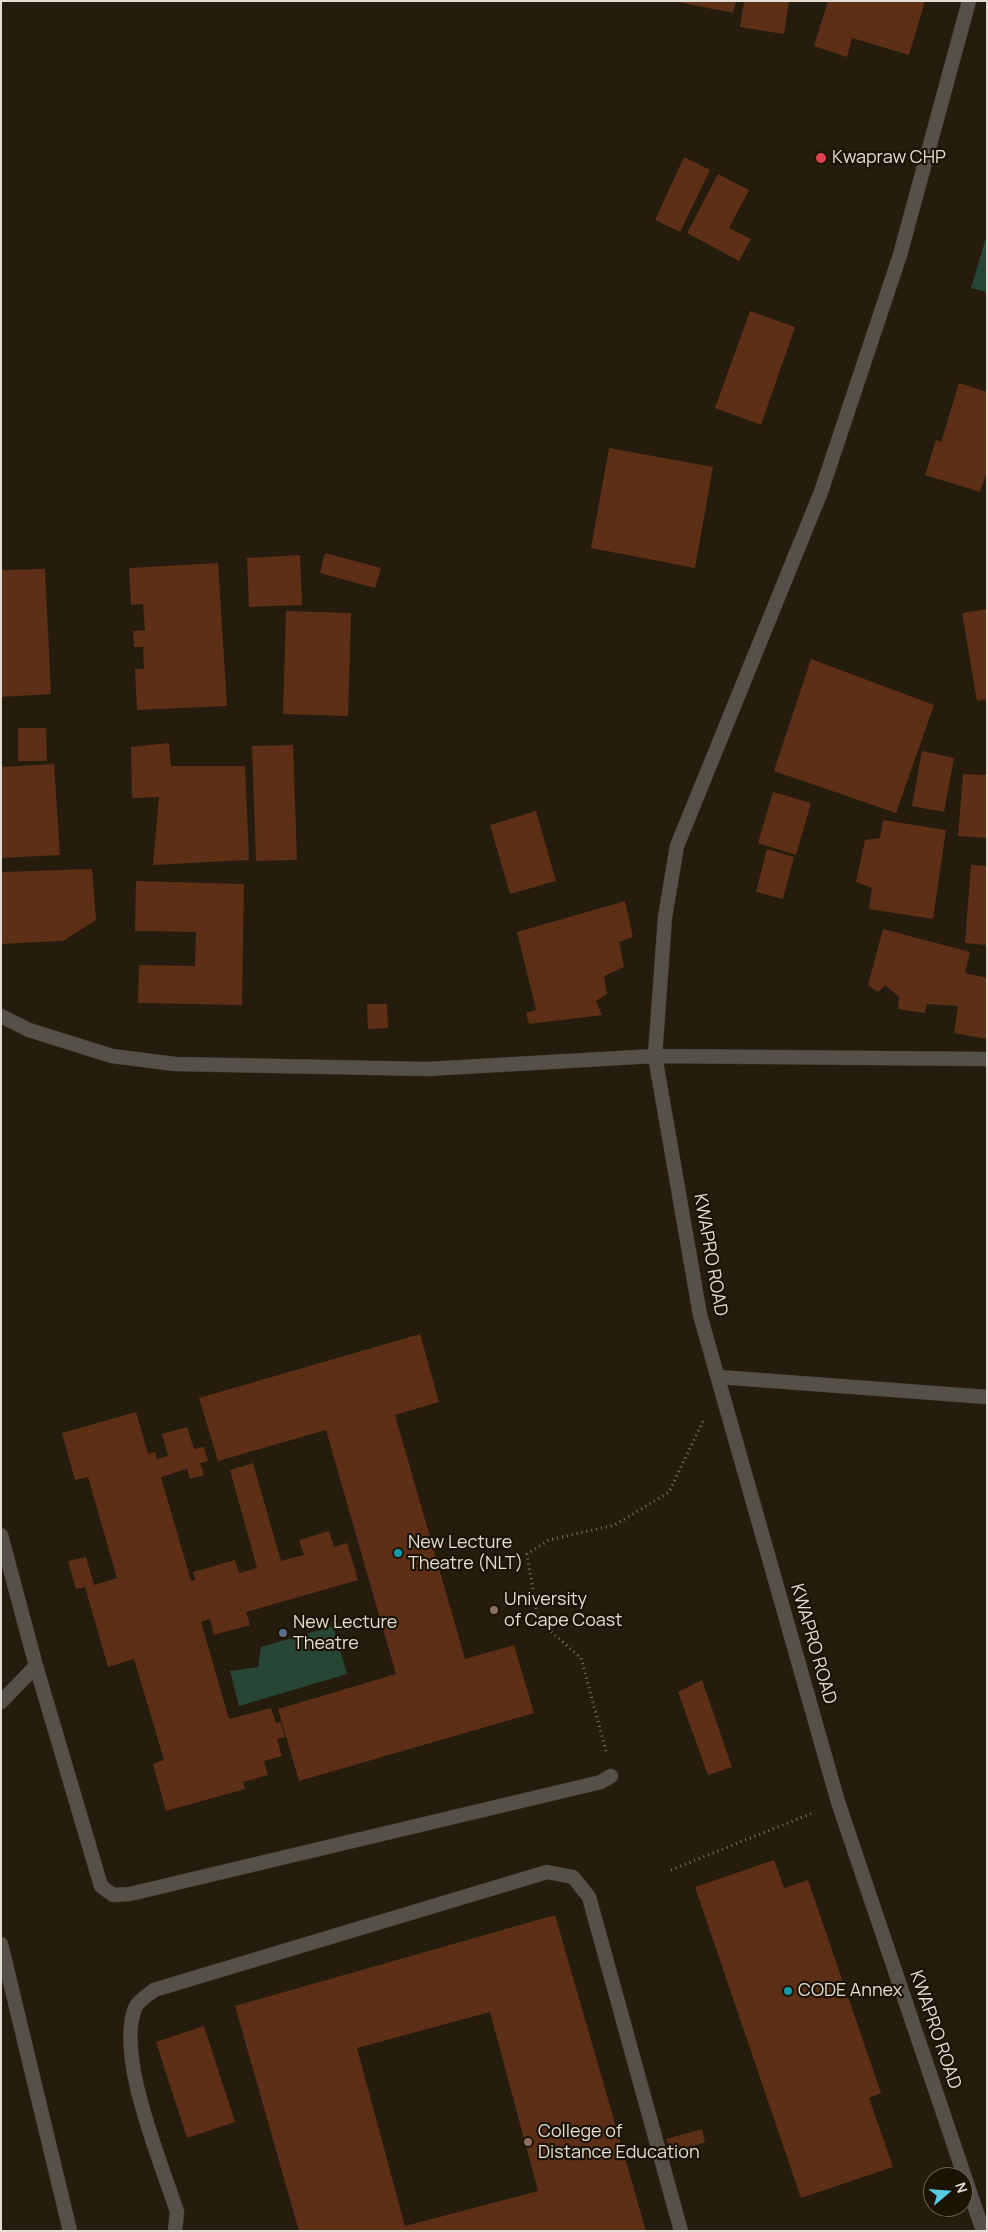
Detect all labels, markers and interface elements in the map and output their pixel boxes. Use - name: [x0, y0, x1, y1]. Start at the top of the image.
- place label: Kwapraw CHP: [832, 147, 946, 169]
- marker: Kwapraw CHP: [814, 151, 828, 165]
- street label: KWAPRO ROAD: [689, 1192, 731, 1318]
- place label: New Lecture Theatre (NLT): [408, 1532, 523, 1575]
- marker: New Lecture Theatre (NLT): [392, 1547, 404, 1559]
- street label: KWAPRO ROAD: [786, 1581, 840, 1707]
- place label: University of Cape Coast: [504, 1589, 622, 1632]
- marker: University of Cape Coast: [488, 1604, 500, 1616]
- place label: New Lecture Theatre: [293, 1612, 397, 1655]
- marker: New Lecture Theatre: [277, 1627, 289, 1639]
- street label: KWAPRO ROAD: [905, 1968, 965, 2092]
- place label: CODE Annex: [798, 1980, 902, 2002]
- marker: CODE Annex: [782, 1985, 794, 1997]
- place label: College of Distance Education: [538, 2121, 700, 2164]
- marker: College of Distance Education: [522, 2136, 534, 2148]
- north arrow: [923, 2167, 973, 2217]
- text: N: [951, 2180, 972, 2195]

